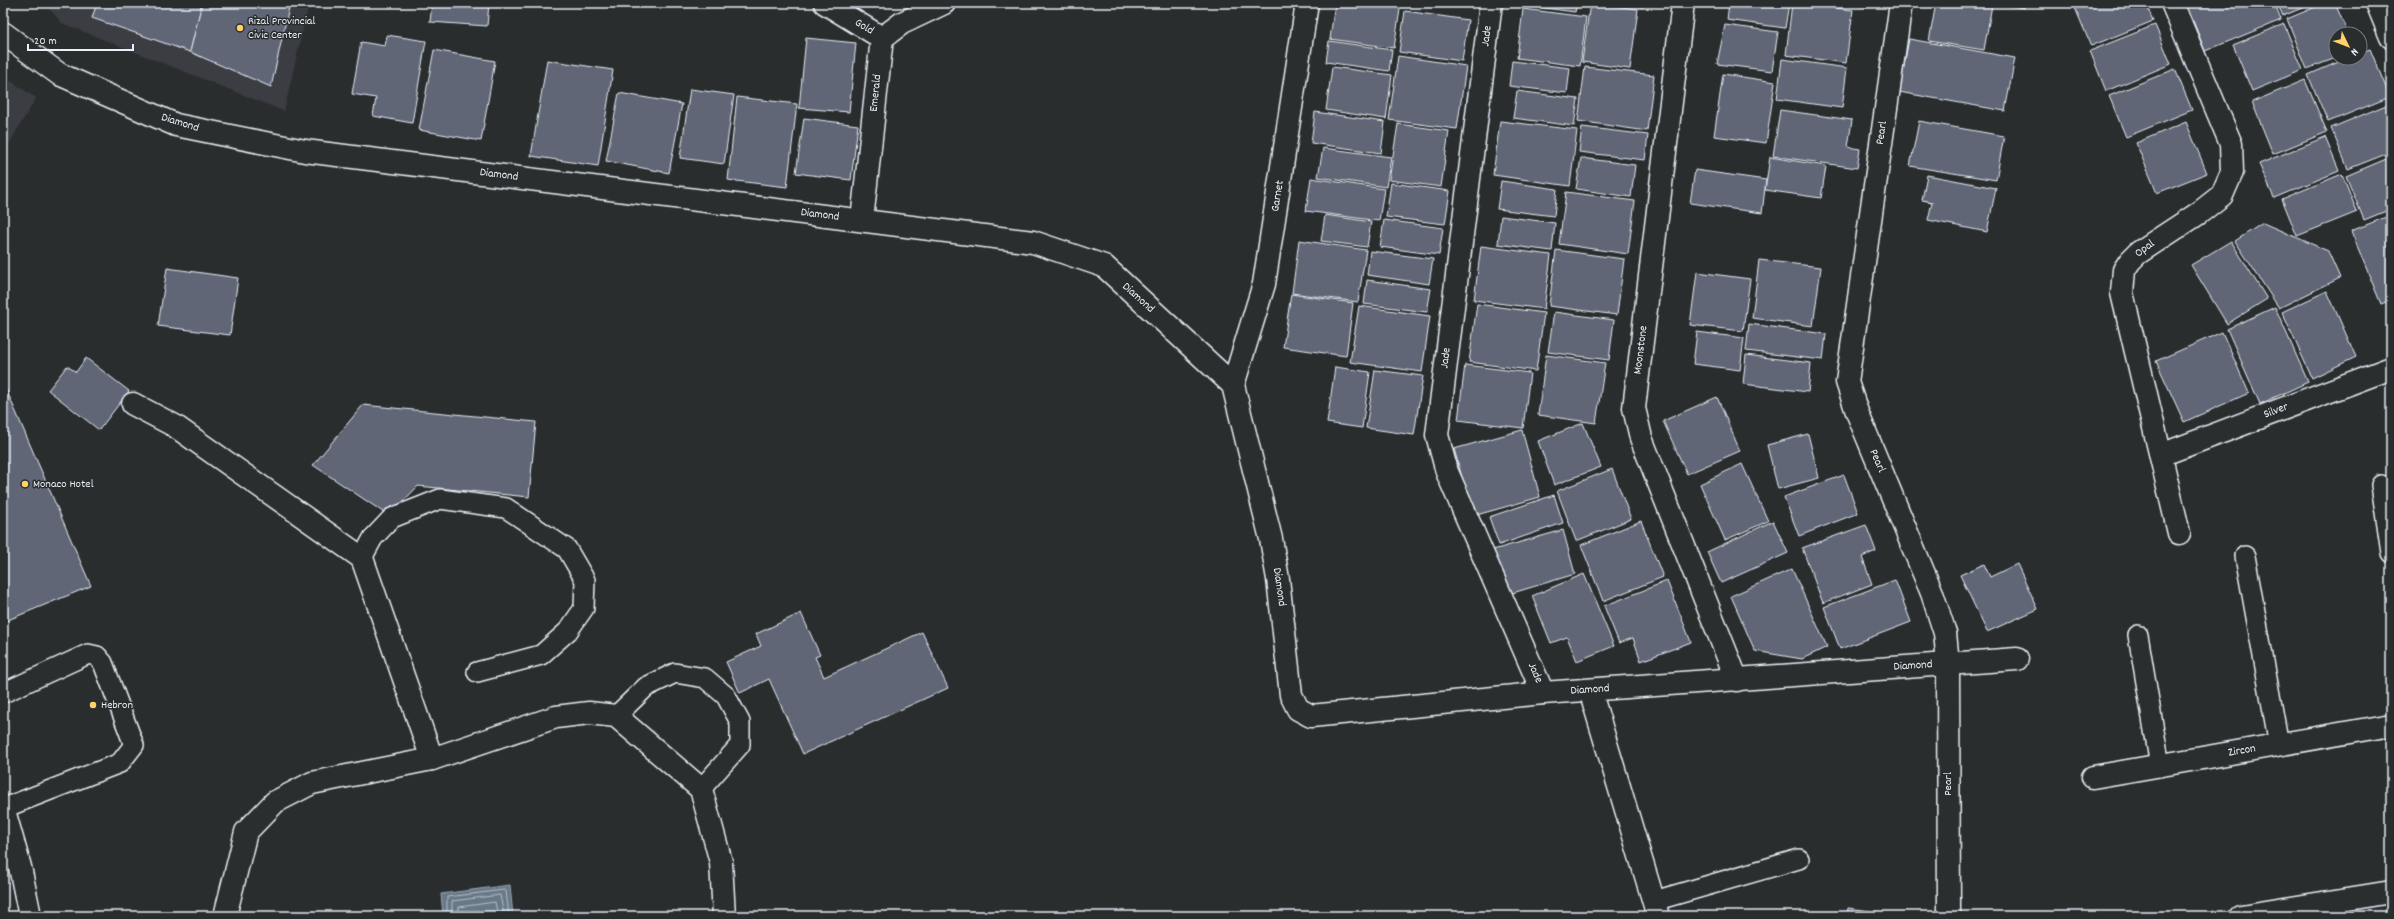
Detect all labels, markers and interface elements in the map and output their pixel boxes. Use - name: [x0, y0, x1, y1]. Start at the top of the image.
- place label: Rizal Provincial Civic Center: [248, 13, 315, 44]
- street label: Gold: [851, 15, 877, 39]
- marker: Rizal Provincial Civic Center: [235, 23, 245, 33]
- street label: Jade: [1477, 25, 1497, 47]
- scale bar: [28, 26, 133, 52]
- north arrow: [2328, 26, 2368, 66]
- text: 20 m: [34, 33, 57, 50]
- text: N: [2346, 44, 2362, 59]
- street label: Emerald: [866, 73, 886, 113]
- street label: Diamond: [159, 109, 201, 137]
- street label: Pearl: [1872, 120, 1892, 146]
- street label: Diamond: [479, 164, 519, 186]
- street label: Garnet: [1267, 179, 1289, 213]
- street label: Diamond: [800, 204, 840, 226]
- street label: Opal: [2132, 236, 2159, 262]
- street label: Diamond: [1118, 279, 1158, 317]
- street label: Moonstone: [1630, 325, 1652, 375]
- street label: Jade: [1436, 347, 1456, 369]
- street label: Silver: [2261, 398, 2291, 423]
- street label: Pearl: [1865, 447, 1890, 475]
- place label: Monaco Hotel: [33, 476, 94, 493]
- marker: Monaco Hotel: [20, 479, 30, 489]
- street label: Diamond: [1268, 567, 1290, 607]
- street label: Diamond: [1893, 656, 1933, 676]
- street label: Jade: [1523, 660, 1547, 686]
- street label: Diamond: [1570, 680, 1610, 700]
- place label: Hebron: [101, 697, 133, 714]
- marker: Hebron: [88, 700, 98, 710]
- street label: Zircon: [2227, 740, 2258, 762]
- street label: Pearl: [1940, 772, 1957, 796]

